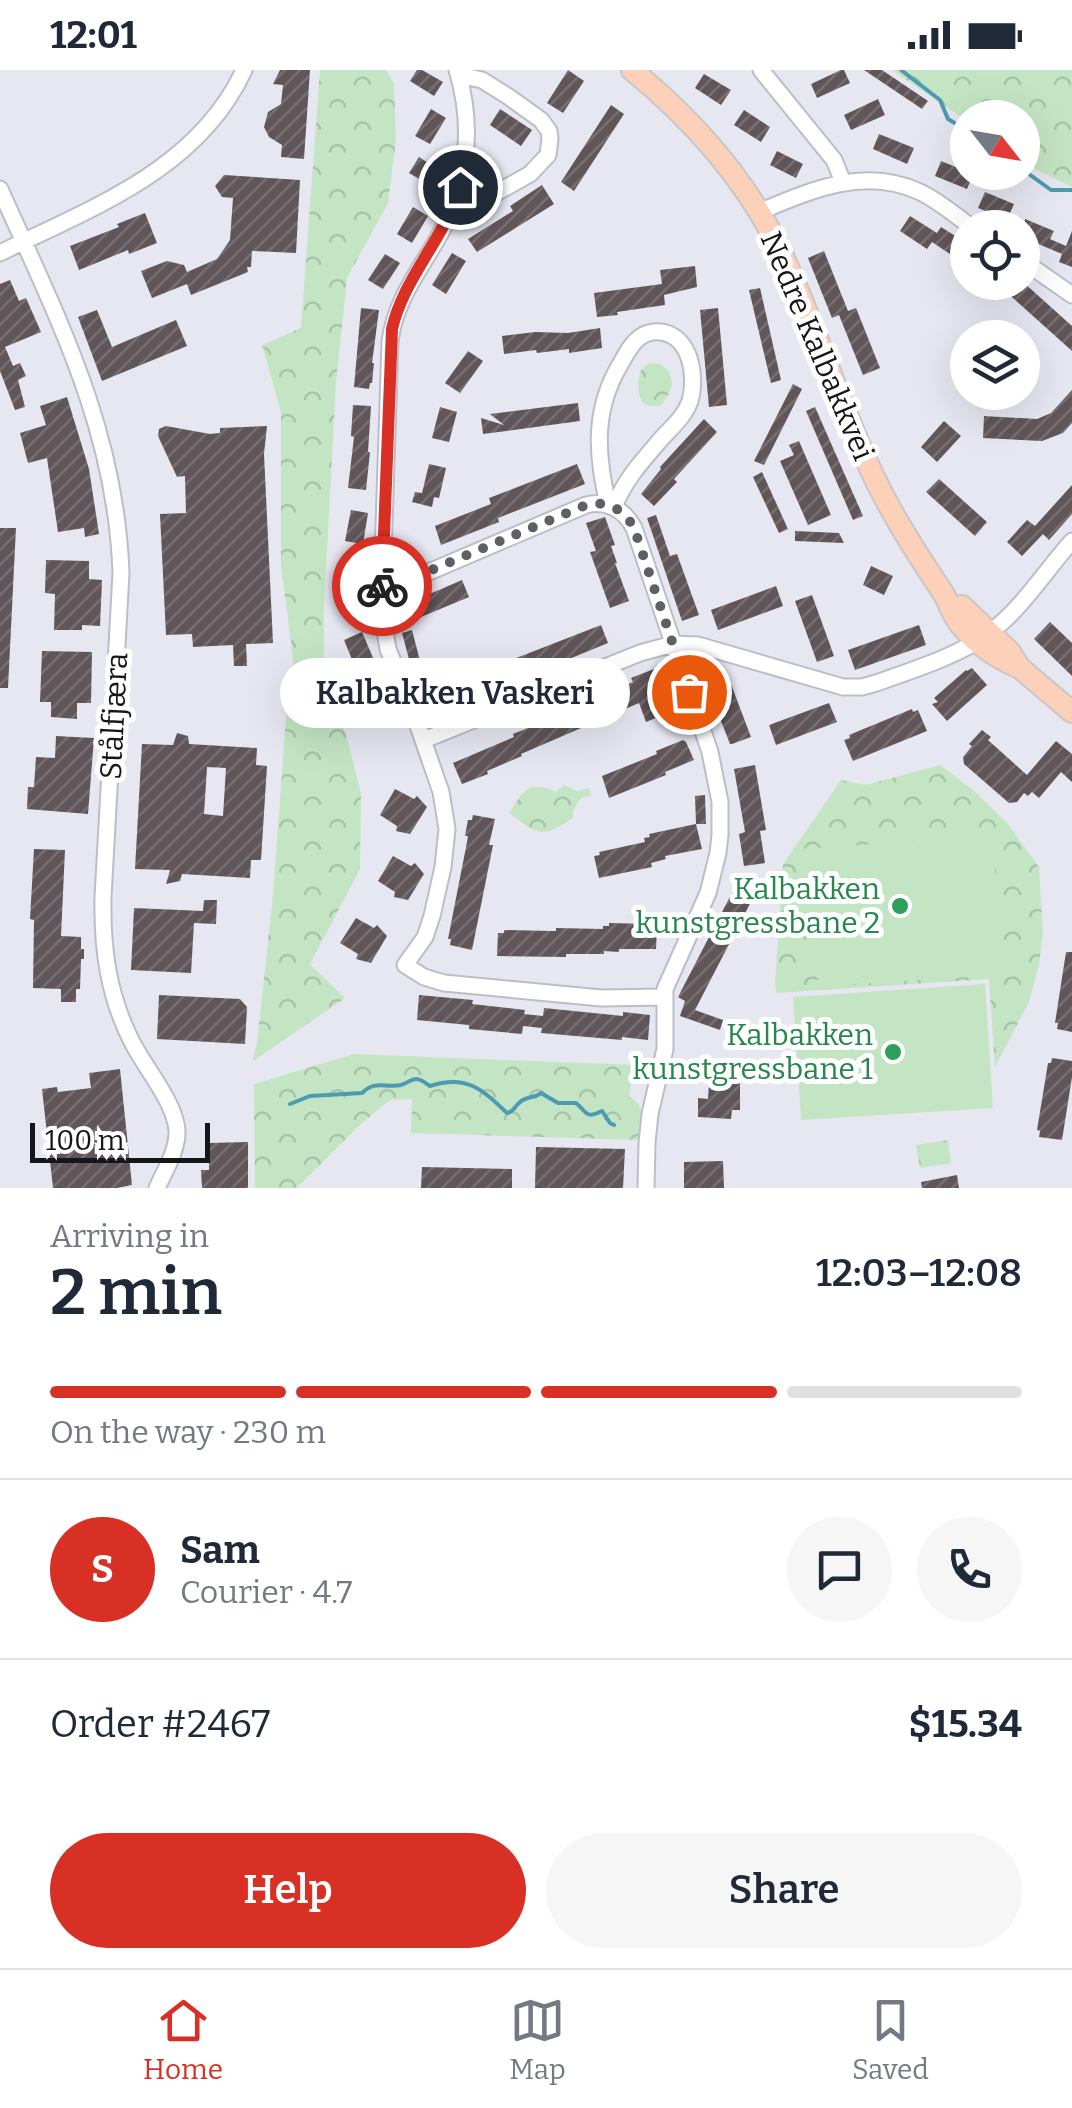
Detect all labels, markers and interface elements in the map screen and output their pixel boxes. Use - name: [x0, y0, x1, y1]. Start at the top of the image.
- text: 12:01: [50, 12, 137, 58]
- north arrow: [950, 100, 1040, 190]
- map controls: [950, 100, 1040, 410]
- pin: [418, 145, 503, 230]
- icon: home: [433, 160, 488, 215]
- button: locate: [950, 210, 1040, 300]
- street label: Nedre Kalbakkvei: [753, 226, 881, 466]
- button: layers: [950, 320, 1040, 410]
- courier: [332, 536, 432, 636]
- icon: bike: [355, 559, 410, 614]
- pin: [647, 650, 732, 735]
- street label: Stålfjæra: [93, 652, 135, 780]
- callout: Kalbakken Vaskeri: [279, 657, 629, 727]
- icon: bag: [662, 665, 717, 720]
- text: Kalbakken Vaskeri: [315, 674, 595, 712]
- place label: Kalbakken kunstgressbane 2: [635, 871, 880, 941]
- marker: Kalbakken kunstgressbane 2: [889, 895, 911, 917]
- place label: Kalbakken kunstgressbane 1: [633, 1017, 873, 1087]
- marker: Kalbakken kunstgressbane 1: [882, 1041, 904, 1063]
- scale bar: [30, 1118, 210, 1162]
- text: 100 m: [45, 1124, 125, 1157]
- text: Arriving in: [50, 1217, 209, 1255]
- text: 12:03–12:08: [816, 1250, 1022, 1296]
- text: 2 min: [50, 1253, 222, 1331]
- text: On the way · 230 m: [50, 1413, 326, 1451]
- button: chat: [787, 1517, 892, 1622]
- button: phone: [917, 1517, 1022, 1622]
- text: Sam: [180, 1527, 260, 1573]
- text: S: [91, 1546, 114, 1592]
- text: Courier · 4.7: [180, 1573, 352, 1611]
- text: Order #2467: [50, 1701, 270, 1747]
- text: $15.34: [909, 1701, 1022, 1747]
- button: Help: [50, 1833, 526, 1948]
- button: Share: [546, 1833, 1022, 1948]
- tab: Home: [143, 1993, 223, 2086]
- tab: Map: [509, 1993, 566, 2086]
- tab: Saved: [852, 1993, 929, 2086]

